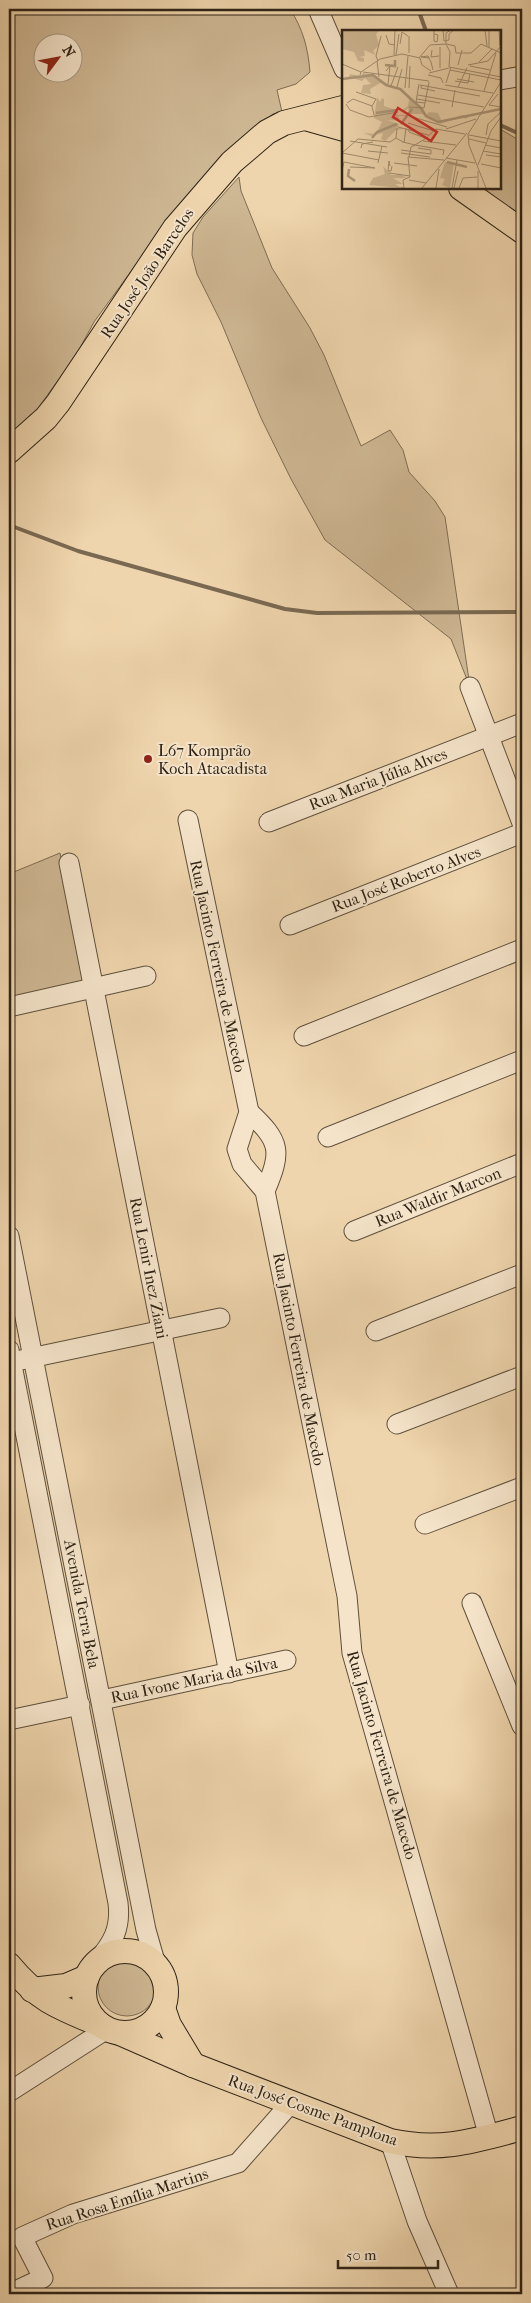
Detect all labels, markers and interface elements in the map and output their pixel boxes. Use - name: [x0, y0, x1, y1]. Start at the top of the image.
- inset map: [342, 30, 501, 189]
- north arrow: [32, 32, 82, 82]
- text: N: [59, 42, 79, 61]
- street label: Rua José João Barcelos: [96, 204, 198, 342]
- place label: L67 Komprão Koch Atacadista: [158, 741, 268, 778]
- street label: Rua Maria Júlia Alves: [306, 744, 450, 814]
- marker: L67 Komprão Koch Atacadista: [142, 753, 154, 765]
- street label: Rua José Roberto Alves: [329, 842, 483, 916]
- street label: Rua Jacinto Ferreira de Macedo: [186, 858, 250, 1074]
- street label: Rua Waldir Marcon: [372, 1163, 505, 1231]
- street label: Rua Lenir Inez Ziani: [126, 1196, 172, 1341]
- street label: Rua Jacinto Ferreira de Macedo: [269, 1251, 329, 1467]
- street label: Avenida Terra Bela: [60, 1537, 104, 1671]
- street label: Rua Jacinto Ferreira de Macedo: [343, 1648, 421, 1862]
- street label: Rua Ivone Maria da Silva: [109, 1653, 280, 1707]
- street label: Rua José Cosme Pamplona: [225, 2070, 401, 2150]
- street label: Rua Rosa Emília Martins: [43, 2164, 211, 2234]
- scale bar: [338, 2238, 438, 2270]
- text: 50 m: [346, 2246, 377, 2264]

